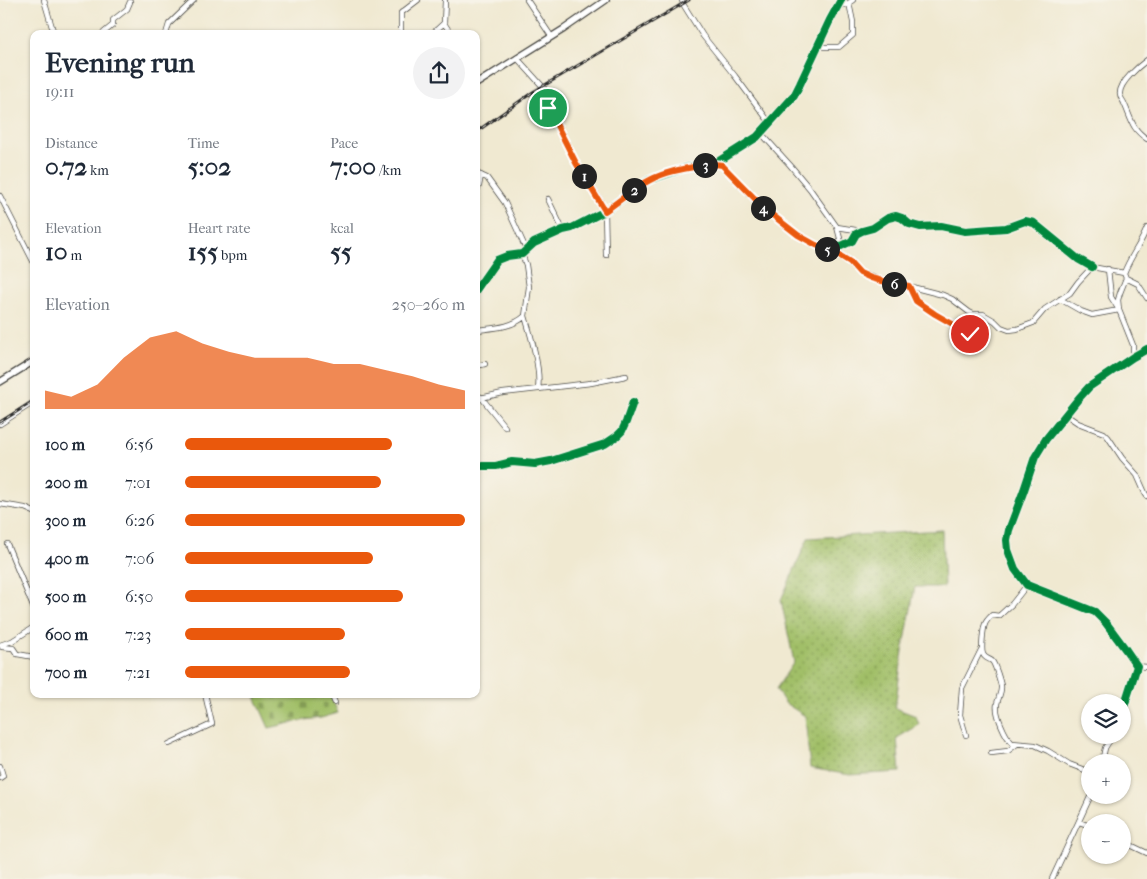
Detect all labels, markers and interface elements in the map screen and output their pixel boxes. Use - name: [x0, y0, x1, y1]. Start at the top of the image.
- text: Evening run: [45, 46, 195, 79]
- button: share: [413, 47, 465, 99]
- text: 19:11: [45, 82, 74, 101]
- pin: [527, 87, 569, 129]
- icon: arrive: [534, 94, 562, 122]
- text: Distance: [45, 135, 98, 152]
- text: Time: [188, 135, 219, 152]
- text: Pace: [330, 135, 358, 152]
- text: 0.72: [45, 152, 87, 181]
- text: 5:02: [188, 152, 231, 181]
- text: 7:00: [330, 152, 376, 181]
- pin: 3: [692, 152, 718, 178]
- text: 3: [703, 157, 708, 174]
- text: km: [87, 162, 109, 179]
- text: /km: [376, 162, 401, 179]
- pin: 1: [572, 164, 596, 188]
- text: 1: [582, 168, 587, 185]
- pin: 2: [622, 178, 646, 202]
- text: 2: [631, 182, 638, 199]
- pin: 4: [750, 196, 776, 220]
- text: 4: [759, 200, 768, 217]
- text: Elevation: [45, 220, 102, 237]
- text: Heart rate: [188, 220, 250, 237]
- text: kcal: [330, 220, 354, 237]
- pin: 5: [814, 236, 840, 262]
- text: 10: [45, 237, 68, 266]
- text: 155: [188, 237, 218, 266]
- text: 55: [330, 237, 352, 266]
- text: 5: [824, 241, 831, 258]
- text: m: [68, 247, 82, 264]
- text: bpm: [218, 247, 247, 264]
- pin: 6: [882, 272, 906, 296]
- text: 6: [891, 276, 898, 293]
- text: Elevation: [45, 295, 110, 314]
- text: 250–260 m: [392, 295, 465, 314]
- pin: [949, 313, 991, 355]
- icon: check: [956, 320, 984, 348]
- text: 100 m: [45, 435, 85, 454]
- text: 6:56: [125, 435, 153, 454]
- text: 200 m: [45, 473, 88, 492]
- text: 7:01: [125, 473, 151, 492]
- text: 300 m: [45, 511, 86, 530]
- text: 6:26: [125, 511, 154, 530]
- text: 400 m: [45, 549, 89, 568]
- text: 7:06: [125, 549, 154, 568]
- text: 500 m: [45, 587, 86, 606]
- text: 6:50: [125, 587, 153, 606]
- text: 600 m: [45, 625, 88, 644]
- text: 7:23: [125, 625, 151, 644]
- text: 700 m: [45, 663, 87, 682]
- text: 7:21: [125, 663, 151, 682]
- map controls: [1081, 694, 1131, 864]
- button: layers: [1081, 694, 1131, 744]
- button: +: [1081, 754, 1131, 804]
- button: −: [1081, 814, 1131, 864]

